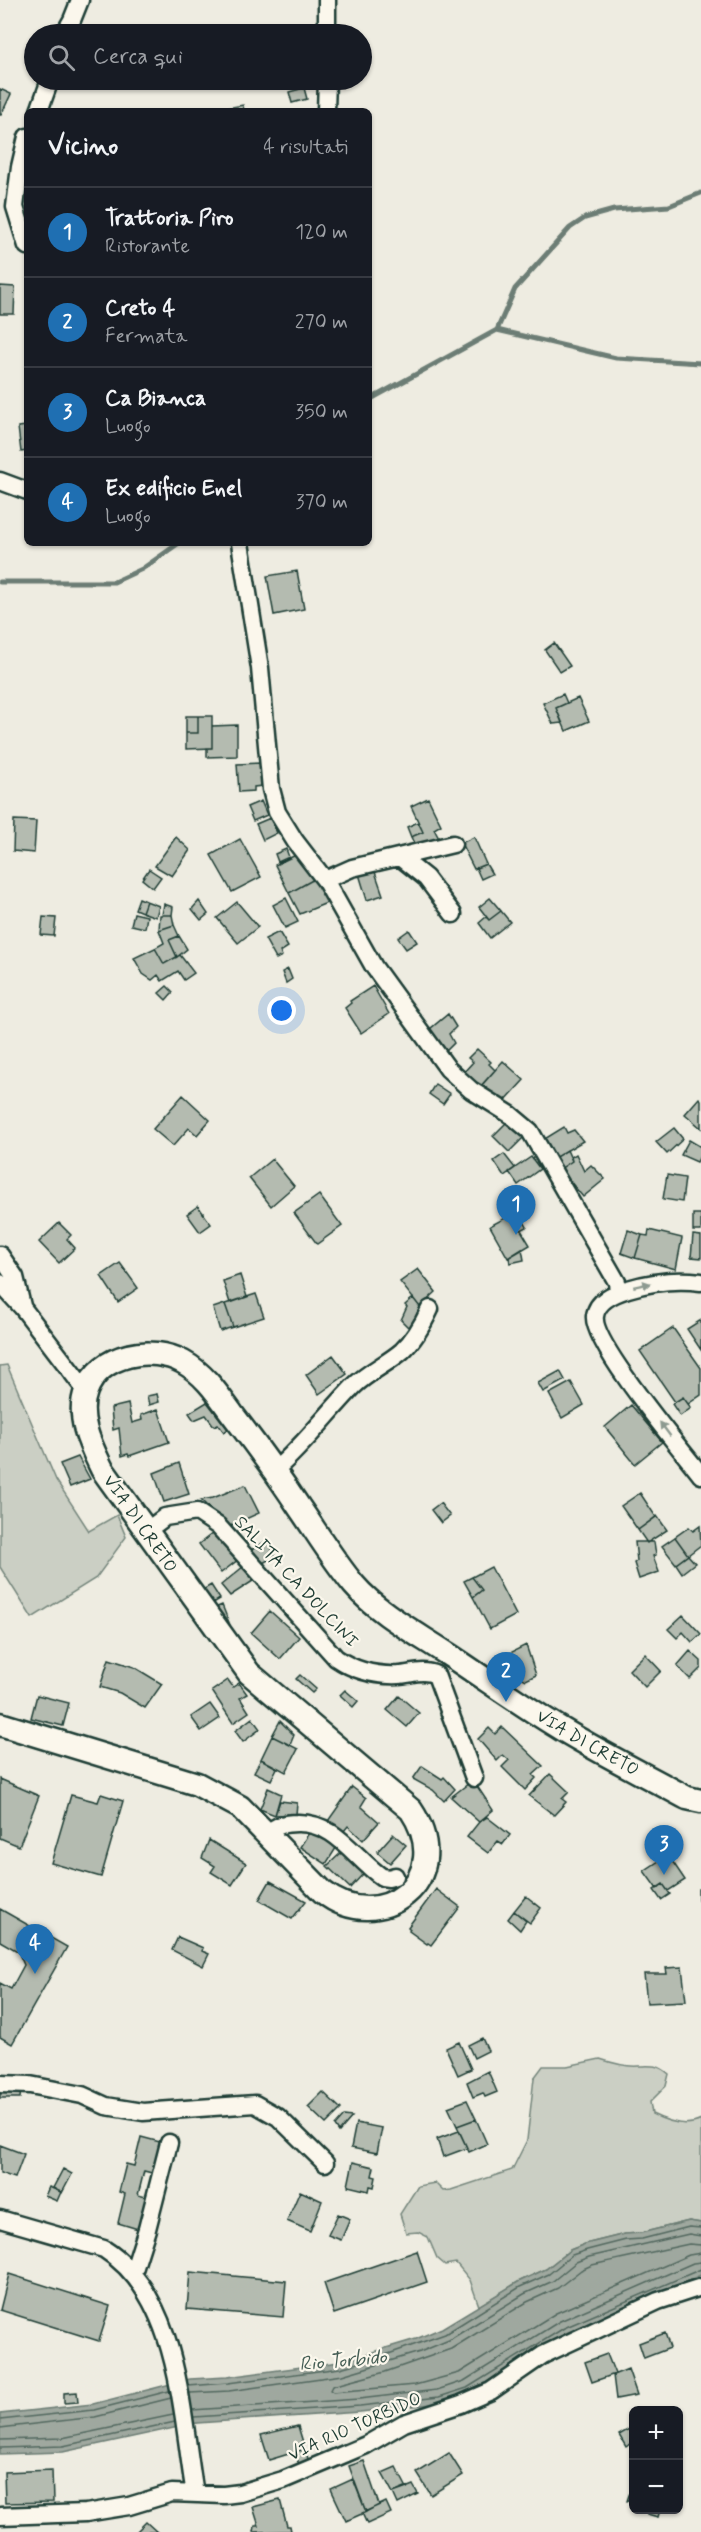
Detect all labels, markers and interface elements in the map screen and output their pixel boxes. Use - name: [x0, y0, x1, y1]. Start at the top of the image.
- search box: [24, 24, 372, 90]
- icon: search: [45, 41, 78, 74]
- text: Cerca qui: [93, 43, 183, 71]
- text: Vicino: [48, 130, 118, 164]
- text: 4 risultati: [263, 134, 348, 161]
- text: Trattoria Piro: [105, 205, 234, 233]
- text: 1: [63, 219, 72, 246]
- text: 120 m: [295, 219, 348, 246]
- text: Ristorante: [105, 233, 190, 260]
- text: Creto 4: [105, 295, 175, 323]
- text: 2: [63, 309, 72, 336]
- text: 270 m: [295, 309, 348, 336]
- text: Fermata: [105, 323, 188, 350]
- text: Ca Bianca: [105, 385, 206, 413]
- text: 3: [63, 399, 72, 426]
- text: 350 m: [295, 399, 348, 426]
- text: Luogo: [105, 413, 151, 440]
- text: Ex edificio Enel: [105, 475, 242, 503]
- text: 4: [62, 489, 73, 516]
- text: 370 m: [296, 489, 348, 516]
- text: Luogo: [105, 503, 151, 530]
- your location: [267, 996, 296, 1025]
- pin: 1: [496, 1186, 536, 1235]
- one-way arrow: [633, 1280, 652, 1290]
- one-way arrow: [660, 1421, 672, 1436]
- street label: VIA DI CRETO: [97, 1470, 183, 1578]
- street label: SALITA CA DOLCINI: [229, 1511, 363, 1653]
- pin: 2: [486, 1652, 526, 1702]
- street label: VIA DI CRETO: [532, 1705, 643, 1782]
- pin: 3: [644, 1826, 684, 1875]
- pin: 4: [15, 1924, 54, 1974]
- water label: Rio Torbido: [298, 2344, 389, 2378]
- street label: VIA RIO TORBIDO: [285, 2387, 425, 2467]
- map controls: [629, 2406, 683, 2514]
- button: +: [629, 2406, 683, 2460]
- button: −: [629, 2460, 683, 2514]

